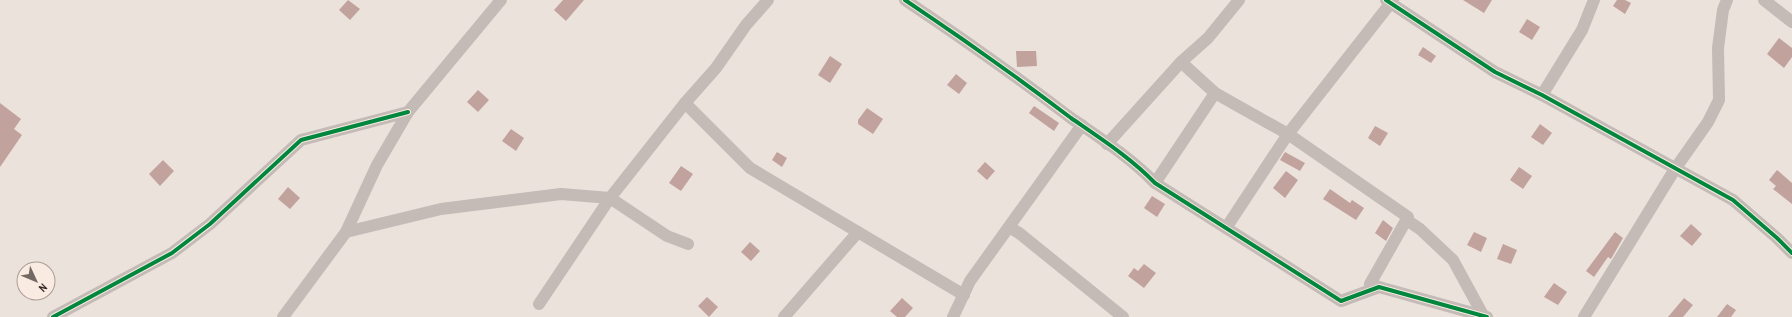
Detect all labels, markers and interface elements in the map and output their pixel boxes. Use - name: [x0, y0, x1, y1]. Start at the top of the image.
- north arrow: [16, 261, 56, 301]
- text: N: [36, 281, 50, 295]

